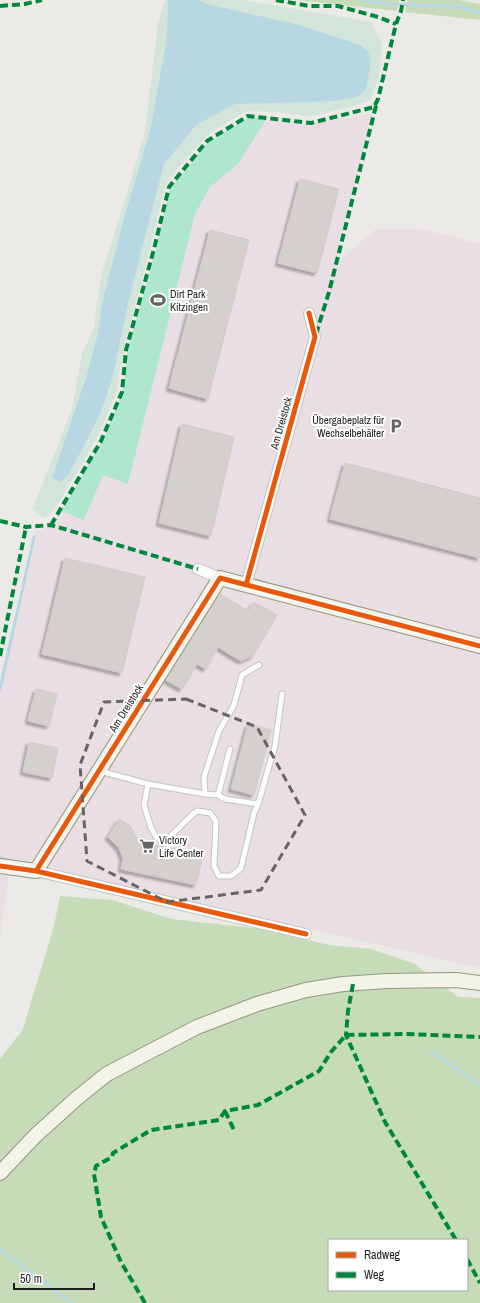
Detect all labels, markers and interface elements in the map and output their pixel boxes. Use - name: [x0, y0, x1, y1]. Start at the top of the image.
- place label: Dirt Park Kitzingen: [170, 287, 208, 314]
- sports icon: Dirt Park Kitzingen: [149, 291, 167, 309]
- street label: Am Dreistock: [267, 395, 295, 452]
- place label: Übergabeplatz für Wechselbehälter: [312, 413, 384, 440]
- parking icon: Übergabeplatz für Wechselbehälter: [387, 417, 405, 435]
- street label: Am Dreistock: [105, 681, 147, 736]
- place label: Victory Life Center: [159, 833, 204, 860]
- supermarket icon: Victory Life Center: [138, 837, 156, 855]
- legend: [328, 1239, 468, 1291]
- text: Radweg: [364, 1247, 401, 1263]
- scale bar: [14, 1265, 94, 1291]
- text: Weg: [364, 1267, 385, 1283]
- text: 50 m: [20, 1271, 42, 1287]

